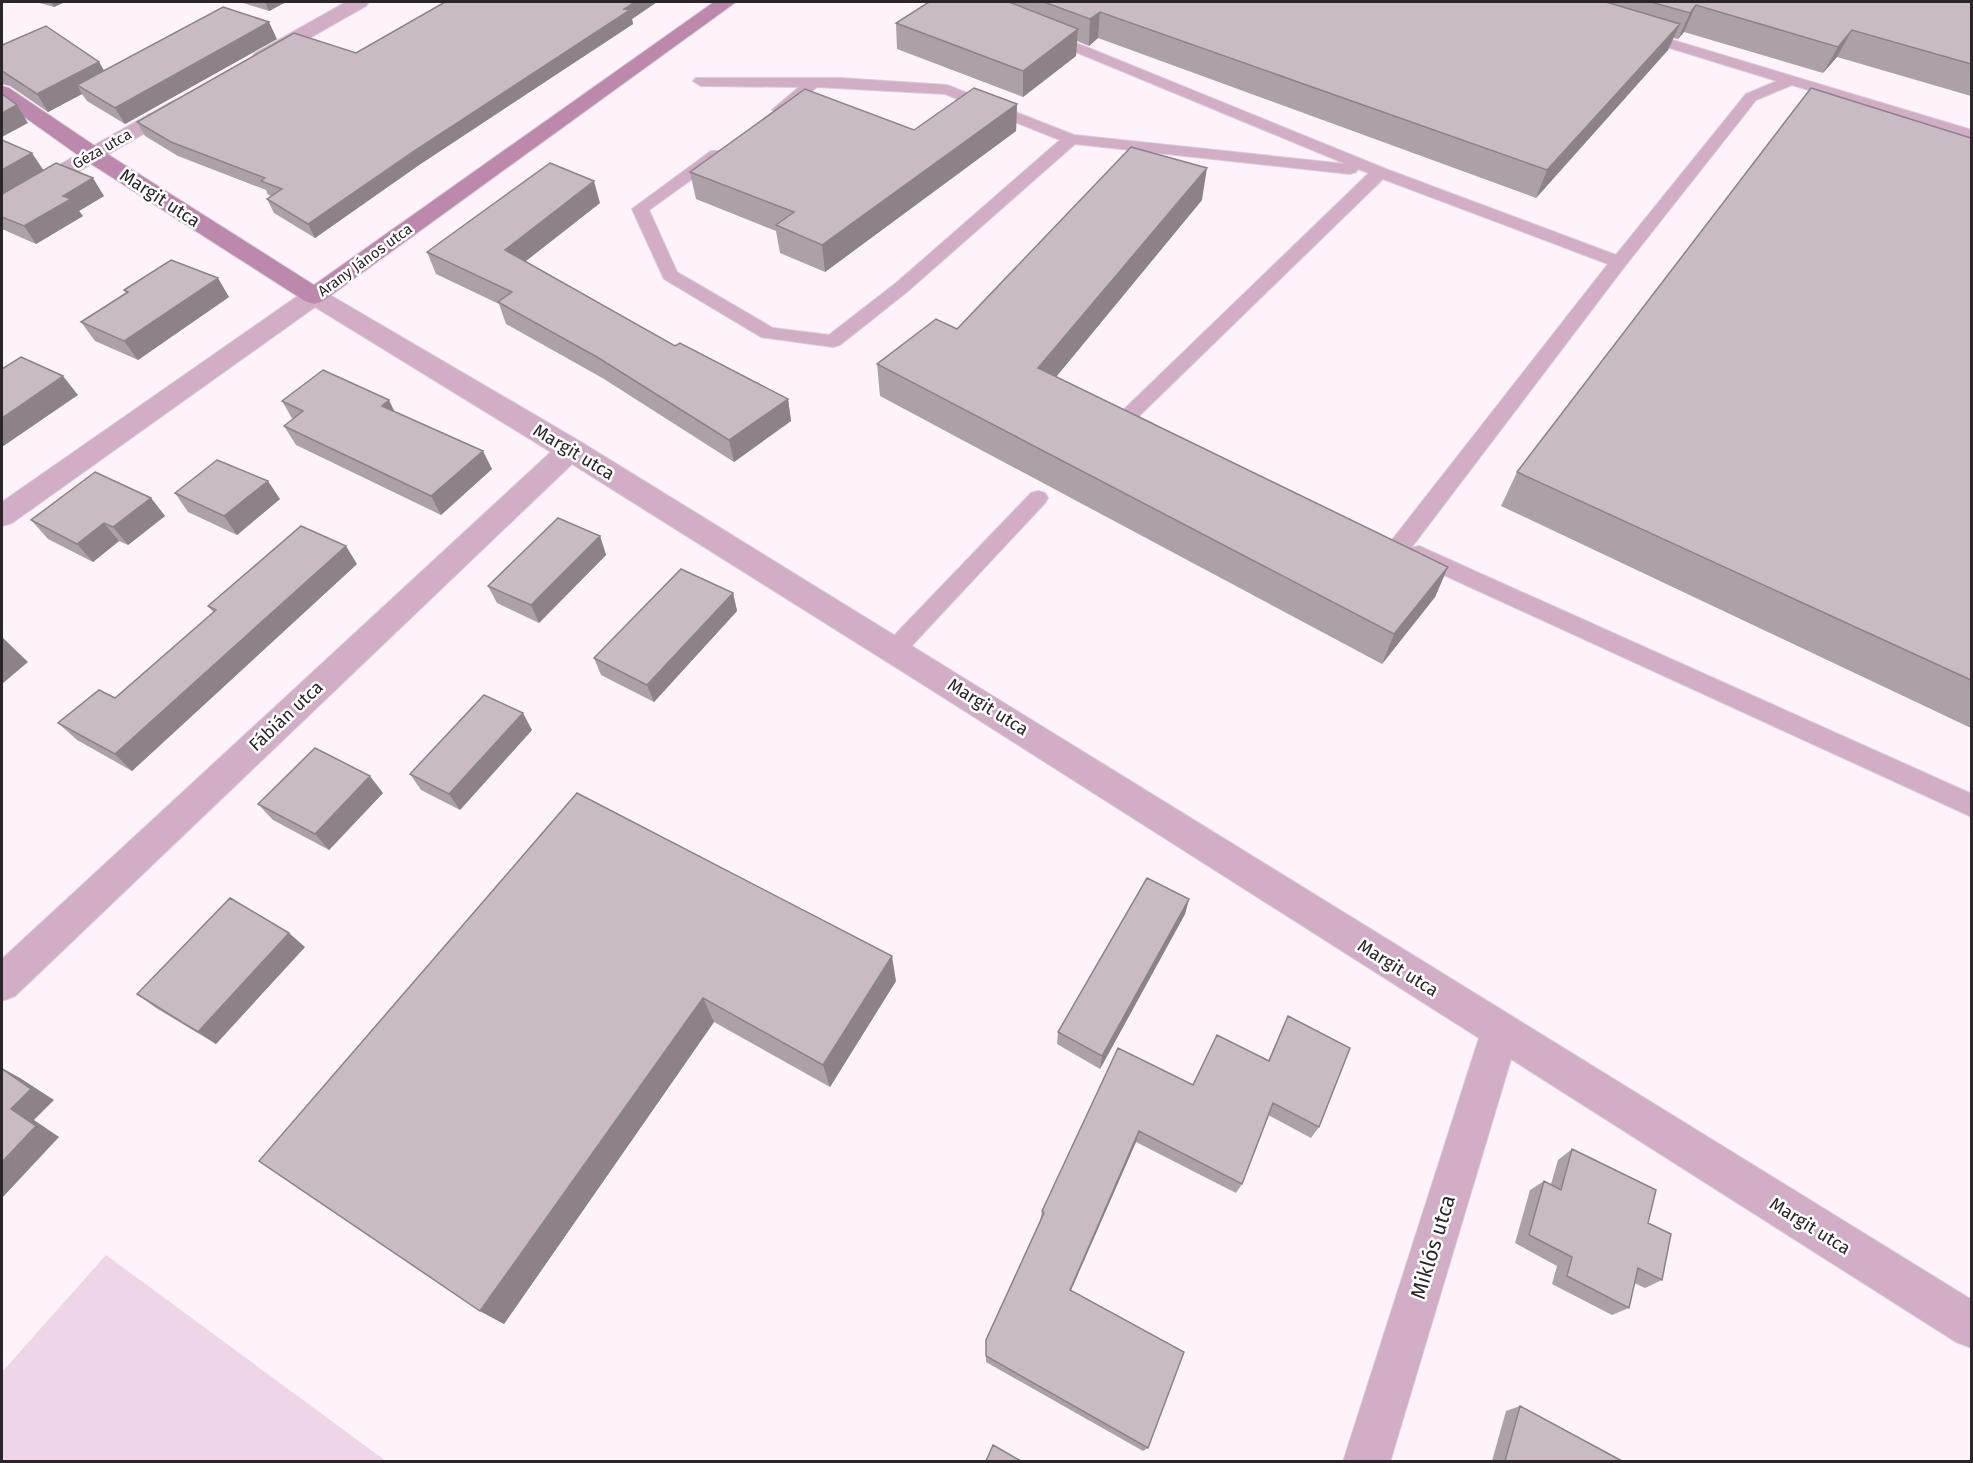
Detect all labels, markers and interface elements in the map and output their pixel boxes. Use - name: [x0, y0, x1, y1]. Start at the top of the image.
- street label: Géza utca: [69, 125, 135, 173]
- street label: Margit utca: [116, 164, 204, 232]
- street label: Arany János utca: [314, 220, 416, 300]
- street label: Margit utca: [529, 419, 619, 485]
- street label: Margit utca: [944, 674, 1032, 740]
- street label: Fábián utca: [244, 676, 328, 756]
- street label: Margit utca: [1354, 935, 1442, 1001]
- street label: Miklós utca: [1405, 1192, 1461, 1302]
- street label: Margit utca: [1766, 1193, 1854, 1259]

